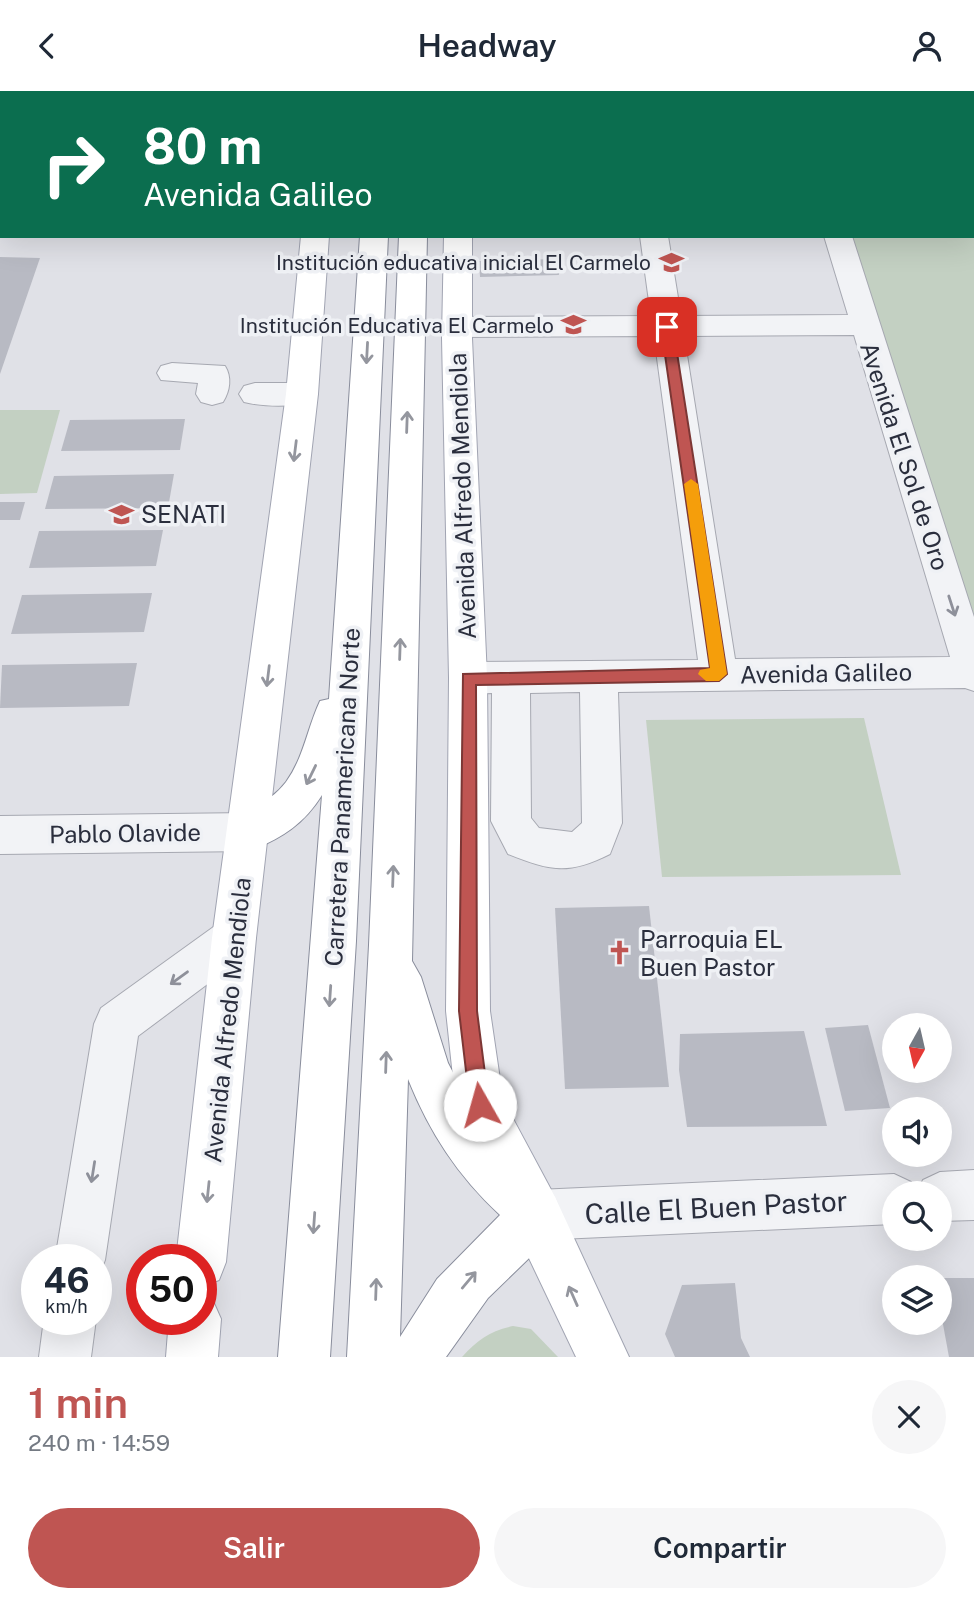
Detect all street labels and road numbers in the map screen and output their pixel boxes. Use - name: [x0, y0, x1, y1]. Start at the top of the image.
- street label: Avenida El Sol de Oro: [855, 338, 955, 574]
- street label: Avenida Alfredo Mendiola: [443, 352, 481, 640]
- street label: Carretera Panamericana Norte: [319, 627, 365, 967]
- street label: Avenida Galileo: [740, 657, 912, 689]
- street label: Pablo Olavide: [49, 818, 201, 848]
- street label: Avenida Alfredo Mendiola: [198, 876, 256, 1164]
- street label: Calle El Buen Pastor: [584, 1184, 848, 1230]

